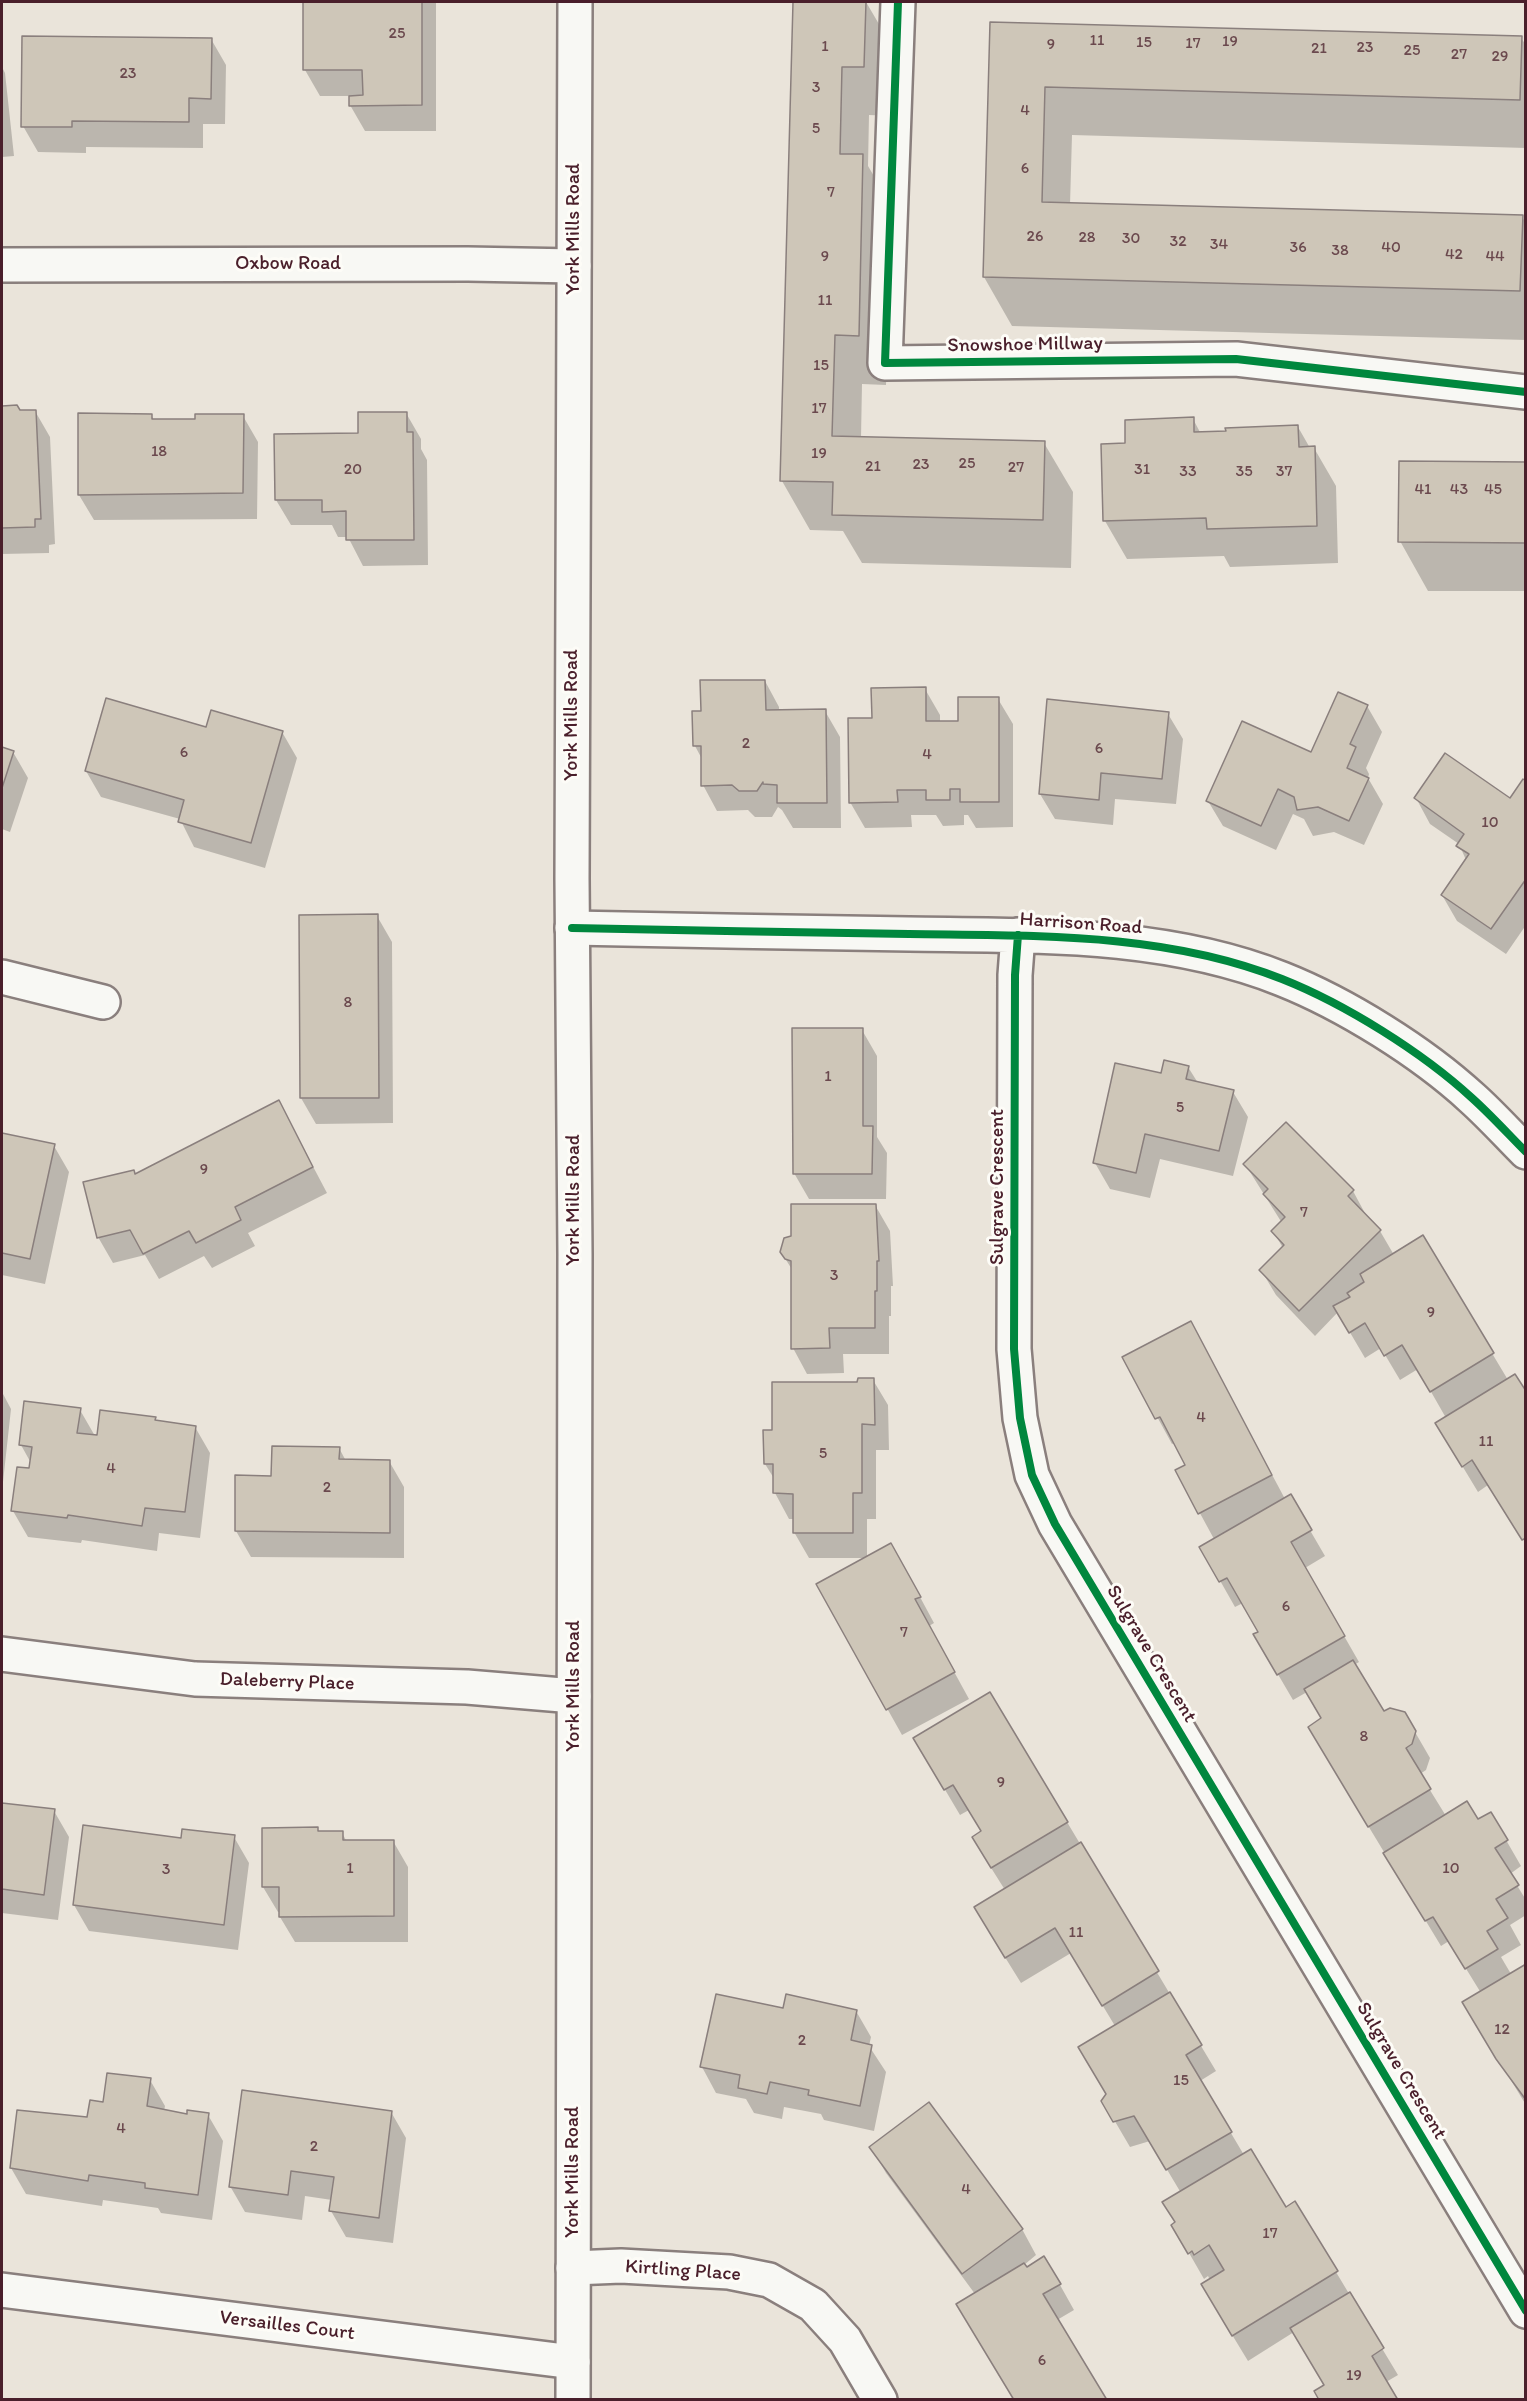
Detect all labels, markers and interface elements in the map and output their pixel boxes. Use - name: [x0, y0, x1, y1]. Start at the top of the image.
- house number: 25: [389, 24, 405, 44]
- house number: 11: [1090, 31, 1104, 51]
- house number: 19: [1222, 32, 1238, 52]
- house number: 15: [1136, 33, 1152, 53]
- house number: 17: [1185, 34, 1201, 54]
- house number: 9: [1047, 35, 1055, 55]
- house number: 1: [821, 37, 829, 57]
- house number: 23: [1356, 38, 1374, 58]
- house number: 21: [1311, 39, 1327, 59]
- house number: 25: [1404, 41, 1420, 61]
- house number: 27: [1451, 45, 1467, 65]
- house number: 29: [1492, 47, 1508, 67]
- house number: 23: [119, 64, 137, 84]
- house number: 3: [812, 78, 820, 98]
- house number: 4: [1020, 101, 1030, 121]
- house number: 5: [812, 119, 820, 139]
- house number: 6: [1021, 159, 1029, 179]
- street label: York Mills Road: [562, 163, 586, 295]
- house number: 7: [827, 183, 835, 203]
- house number: 26: [1027, 227, 1043, 247]
- house number: 28: [1078, 228, 1096, 248]
- house number: 30: [1122, 229, 1140, 249]
- house number: 32: [1169, 232, 1187, 252]
- house number: 34: [1210, 235, 1228, 255]
- house number: 36: [1289, 238, 1307, 258]
- house number: 40: [1381, 238, 1401, 258]
- house number: 38: [1331, 241, 1349, 261]
- house number: 42: [1445, 245, 1463, 265]
- house number: 9: [821, 247, 829, 267]
- house number: 44: [1485, 247, 1505, 267]
- street label: Oxbow Road: [235, 252, 341, 276]
- house number: 11: [818, 291, 832, 311]
- street label: Snowshoe Millway: [947, 332, 1103, 358]
- house number: 15: [813, 356, 829, 376]
- house number: 17: [811, 399, 827, 419]
- house number: 18: [151, 442, 167, 462]
- house number: 19: [811, 444, 827, 464]
- house number: 25: [959, 454, 975, 474]
- house number: 23: [912, 455, 930, 475]
- house number: 21: [865, 457, 881, 477]
- house number: 27: [1008, 458, 1024, 478]
- house number: 20: [344, 460, 362, 480]
- house number: 31: [1134, 460, 1150, 480]
- house number: 33: [1179, 462, 1197, 482]
- house number: 35: [1235, 462, 1253, 482]
- house number: 37: [1276, 462, 1292, 482]
- house number: 41: [1414, 480, 1432, 500]
- house number: 43: [1450, 480, 1468, 500]
- house number: 45: [1484, 480, 1502, 500]
- street label: York Mills Road: [560, 649, 584, 781]
- house number: 2: [742, 734, 750, 754]
- house number: 6: [1095, 739, 1103, 759]
- house number: 6: [180, 743, 188, 763]
- house number: 4: [922, 745, 932, 765]
- house number: 10: [1481, 813, 1499, 833]
- street label: Harrison Road: [1019, 908, 1143, 940]
- house number: 8: [344, 993, 352, 1013]
- house number: 1: [824, 1067, 832, 1087]
- house number: 5: [1176, 1098, 1184, 1118]
- street label: Sulgrave Crescent: [986, 1109, 1010, 1265]
- street label: York Mills Road: [562, 1134, 586, 1266]
- house number: 9: [200, 1160, 208, 1180]
- house number: 7: [1300, 1203, 1308, 1223]
- house number: 3: [830, 1266, 838, 1286]
- house number: 9: [1427, 1303, 1435, 1323]
- house number: 4: [1196, 1408, 1206, 1428]
- house number: 11: [1479, 1432, 1493, 1452]
- house number: 5: [819, 1444, 827, 1464]
- house number: 4: [106, 1459, 116, 1479]
- house number: 2: [323, 1478, 331, 1498]
- street label: Sulgrave Crescent: [1101, 1581, 1201, 1727]
- house number: 6: [1282, 1597, 1290, 1617]
- street label: York Mills Road: [562, 1620, 586, 1752]
- house number: 7: [900, 1623, 908, 1643]
- street label: Daleberry Place: [219, 1668, 355, 1696]
- house number: 8: [1360, 1727, 1368, 1747]
- house number: 9: [997, 1773, 1005, 1793]
- house number: 1: [346, 1859, 354, 1879]
- house number: 10: [1442, 1859, 1460, 1879]
- house number: 3: [162, 1860, 170, 1880]
- house number: 11: [1069, 1923, 1083, 1943]
- street label: Sulgrave Crescent: [1351, 1998, 1451, 2144]
- house number: 12: [1494, 2020, 1510, 2040]
- house number: 2: [798, 2031, 806, 2051]
- house number: 15: [1173, 2071, 1189, 2091]
- street label: York Mills Road: [561, 2106, 585, 2238]
- house number: 4: [116, 2119, 126, 2139]
- house number: 2: [310, 2137, 318, 2157]
- house number: 4: [961, 2180, 971, 2200]
- house number: 17: [1262, 2224, 1278, 2244]
- street label: Kirtling Place: [624, 2255, 742, 2287]
- street label: Versailles Court: [218, 2306, 356, 2346]
- house number: 6: [1038, 2351, 1046, 2371]
- house number: 19: [1346, 2366, 1362, 2386]

